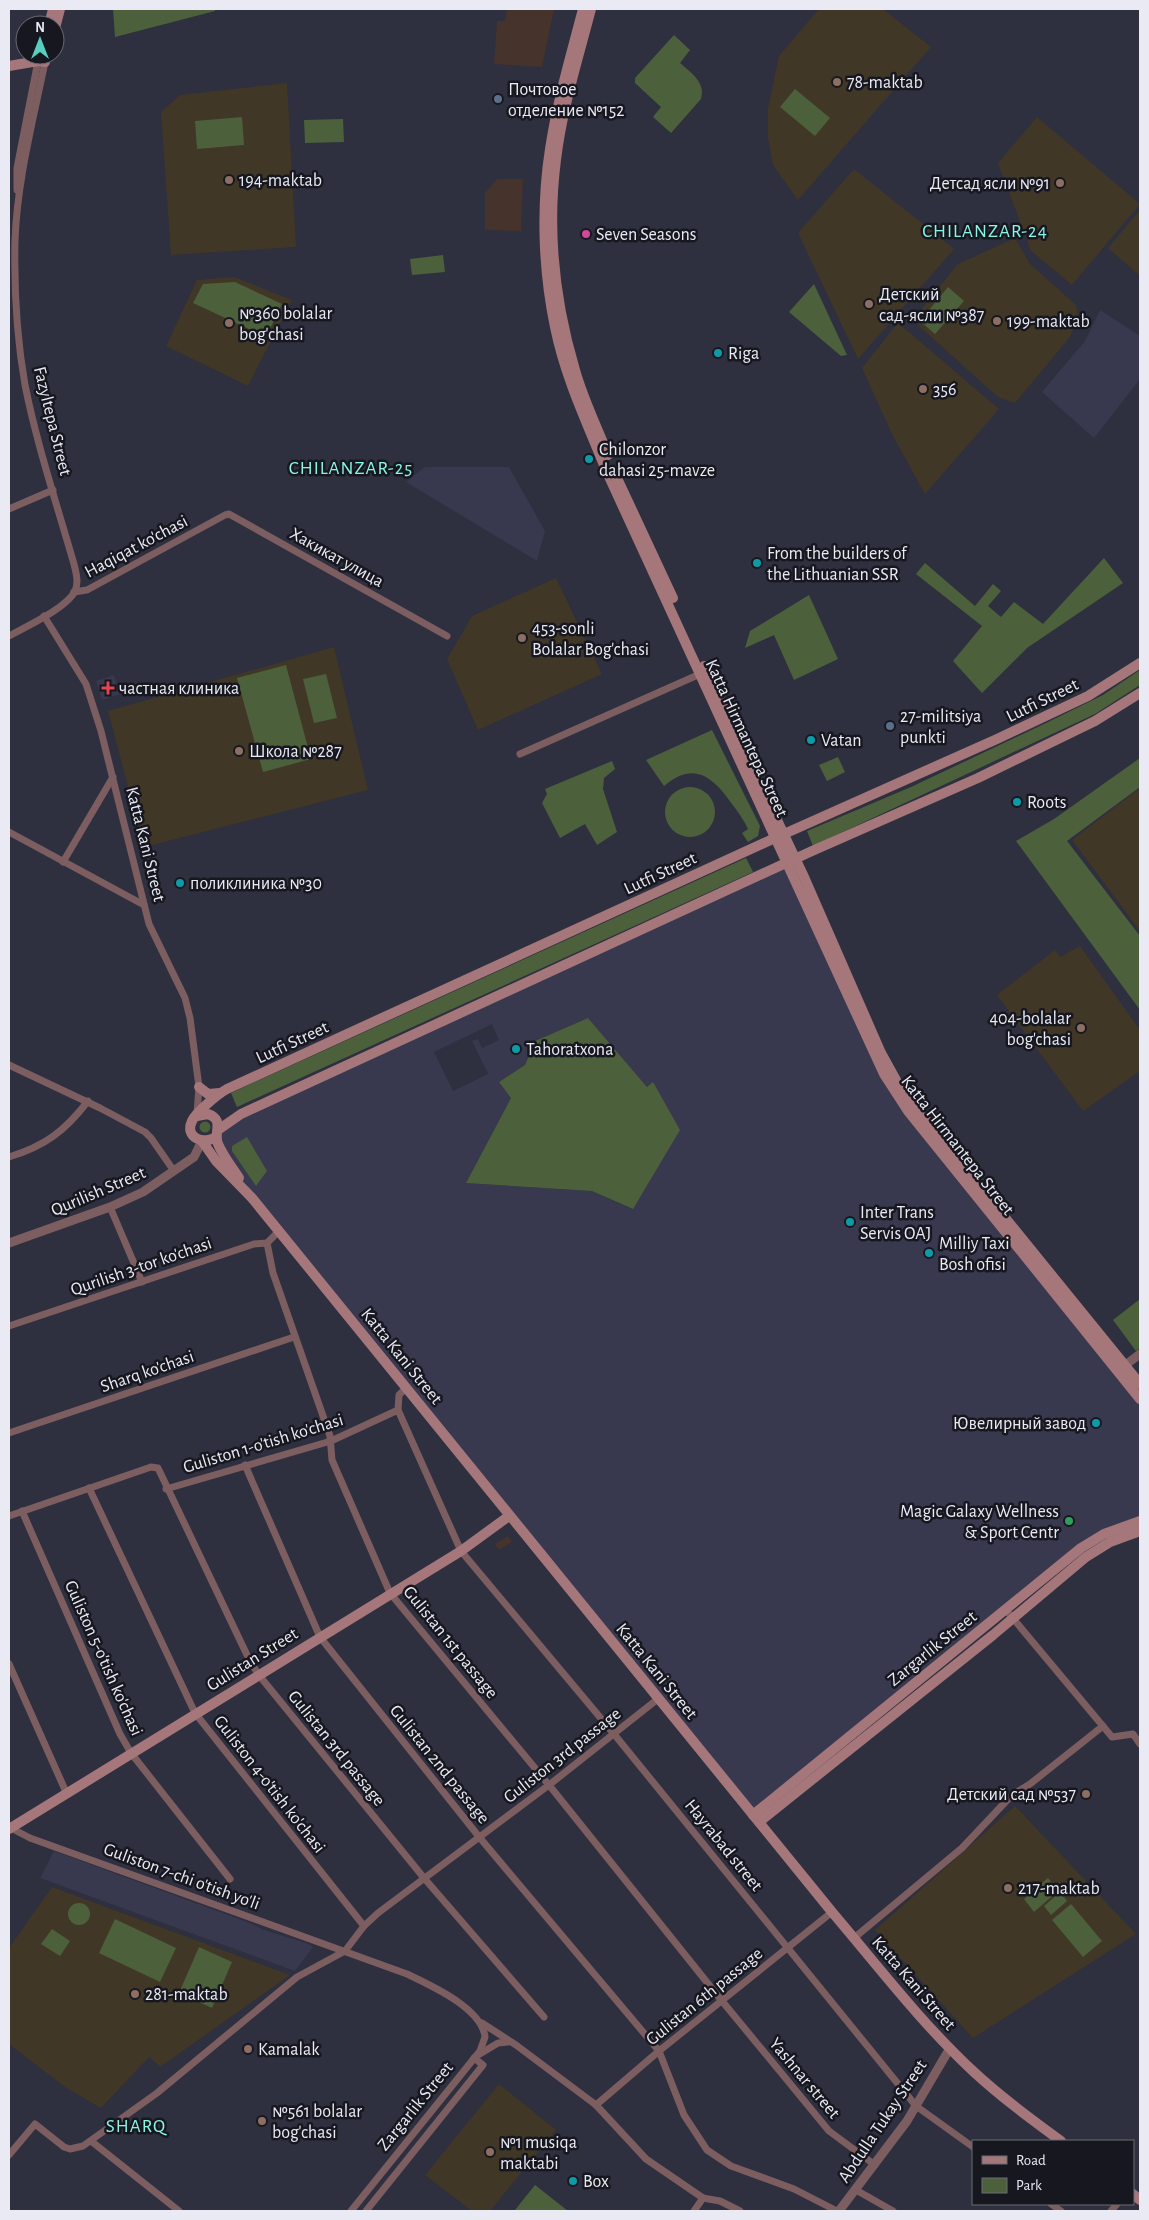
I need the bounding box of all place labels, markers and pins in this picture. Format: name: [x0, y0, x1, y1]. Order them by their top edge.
place label: 78-maktab: [847, 74, 923, 92]
marker: 78-maktab: [831, 76, 843, 88]
place label: Почтовое отделение №152: [508, 81, 624, 120]
marker: Почтовое отделение №152: [492, 93, 504, 105]
place label: 194-maktab: [239, 172, 322, 190]
marker: 194-maktab: [223, 174, 235, 186]
place label: Детсад ясли №91: [930, 175, 1050, 193]
marker: Детсад ясли №91: [1054, 177, 1066, 189]
place label: Seven Seasons: [596, 226, 696, 244]
marker: Seven Seasons: [580, 228, 592, 240]
place label: Детский сад-ясли №387: [879, 286, 984, 325]
marker: Детский сад-ясли №387: [863, 298, 875, 310]
place label: №360 bolalar bog'chasi: [239, 305, 333, 344]
place label: 199-maktab: [1007, 313, 1090, 331]
marker: 199-maktab: [991, 315, 1003, 327]
marker: №360 bolalar bog'chasi: [223, 317, 235, 329]
place label: Riga: [728, 345, 759, 363]
marker: Riga: [712, 347, 724, 359]
place label: 356: [933, 381, 956, 399]
marker: 356: [917, 383, 929, 395]
place label: Chilonzor dahasi 25-mavze: [599, 441, 715, 480]
marker: Chilonzor dahasi 25-mavze: [583, 453, 595, 465]
place label: From the builders of the Lithuanian SSR: [767, 545, 908, 584]
marker: From the builders of the Lithuanian SSR: [751, 557, 763, 569]
place label: 453-sonli Bolalar Bog'chasi: [532, 620, 649, 659]
marker: 453-sonli Bolalar Bog'chasi: [516, 632, 528, 644]
place label: частная клиника: [119, 680, 239, 698]
marker: частная клиника: [101, 681, 115, 695]
place label: 27-militsiya punkti: [900, 708, 981, 747]
marker: 27-militsiya punkti: [884, 720, 896, 732]
place label: Vatan: [821, 732, 862, 750]
marker: Vatan: [805, 734, 817, 746]
place label: Школа №287: [249, 743, 342, 761]
marker: Школа №287: [233, 745, 245, 757]
place label: Roots: [1027, 794, 1066, 812]
marker: Roots: [1011, 796, 1023, 808]
place label: поликлиника №30: [190, 875, 322, 893]
marker: поликлиника №30: [174, 877, 186, 889]
place label: 404-bolalar bog'chasi: [989, 1010, 1071, 1049]
marker: 404-bolalar bog'chasi: [1075, 1022, 1087, 1034]
place label: Tahoratxona: [526, 1041, 613, 1059]
marker: Tahoratxona: [510, 1043, 522, 1055]
place label: Inter Trans Servis OAJ: [860, 1204, 934, 1243]
marker: Inter Trans Servis OAJ: [844, 1216, 856, 1228]
place label: Milliy Taxi Bosh ofisi: [939, 1235, 1010, 1274]
marker: Milliy Taxi Bosh ofisi: [923, 1247, 935, 1259]
place label: Ювелирный завод: [953, 1415, 1086, 1433]
marker: Ювелирный завод: [1090, 1417, 1102, 1429]
place label: Magic Galaxy Wellness & Sport Centr: [900, 1503, 1059, 1542]
marker: Magic Galaxy Wellness & Sport Centr: [1063, 1515, 1075, 1527]
place label: Детский сад №537: [947, 1786, 1076, 1804]
marker: Детский сад №537: [1080, 1788, 1092, 1800]
place label: 217-maktab: [1018, 1880, 1100, 1898]
marker: 217-maktab: [1002, 1882, 1014, 1894]
place label: 281-maktab: [145, 1986, 228, 2004]
marker: 281-maktab: [129, 1988, 141, 2000]
place label: Kamalak: [258, 2041, 320, 2059]
marker: Kamalak: [242, 2043, 254, 2055]
place label: №561 bolalar bog'chasi: [272, 2103, 362, 2142]
marker: №561 bolalar bog'chasi: [256, 2115, 268, 2127]
place label: №1 musiqa maktabi: [500, 2134, 577, 2173]
marker: №1 musiqa maktabi: [484, 2146, 496, 2158]
place label: Box: [583, 2173, 609, 2191]
marker: Box: [567, 2175, 579, 2187]

